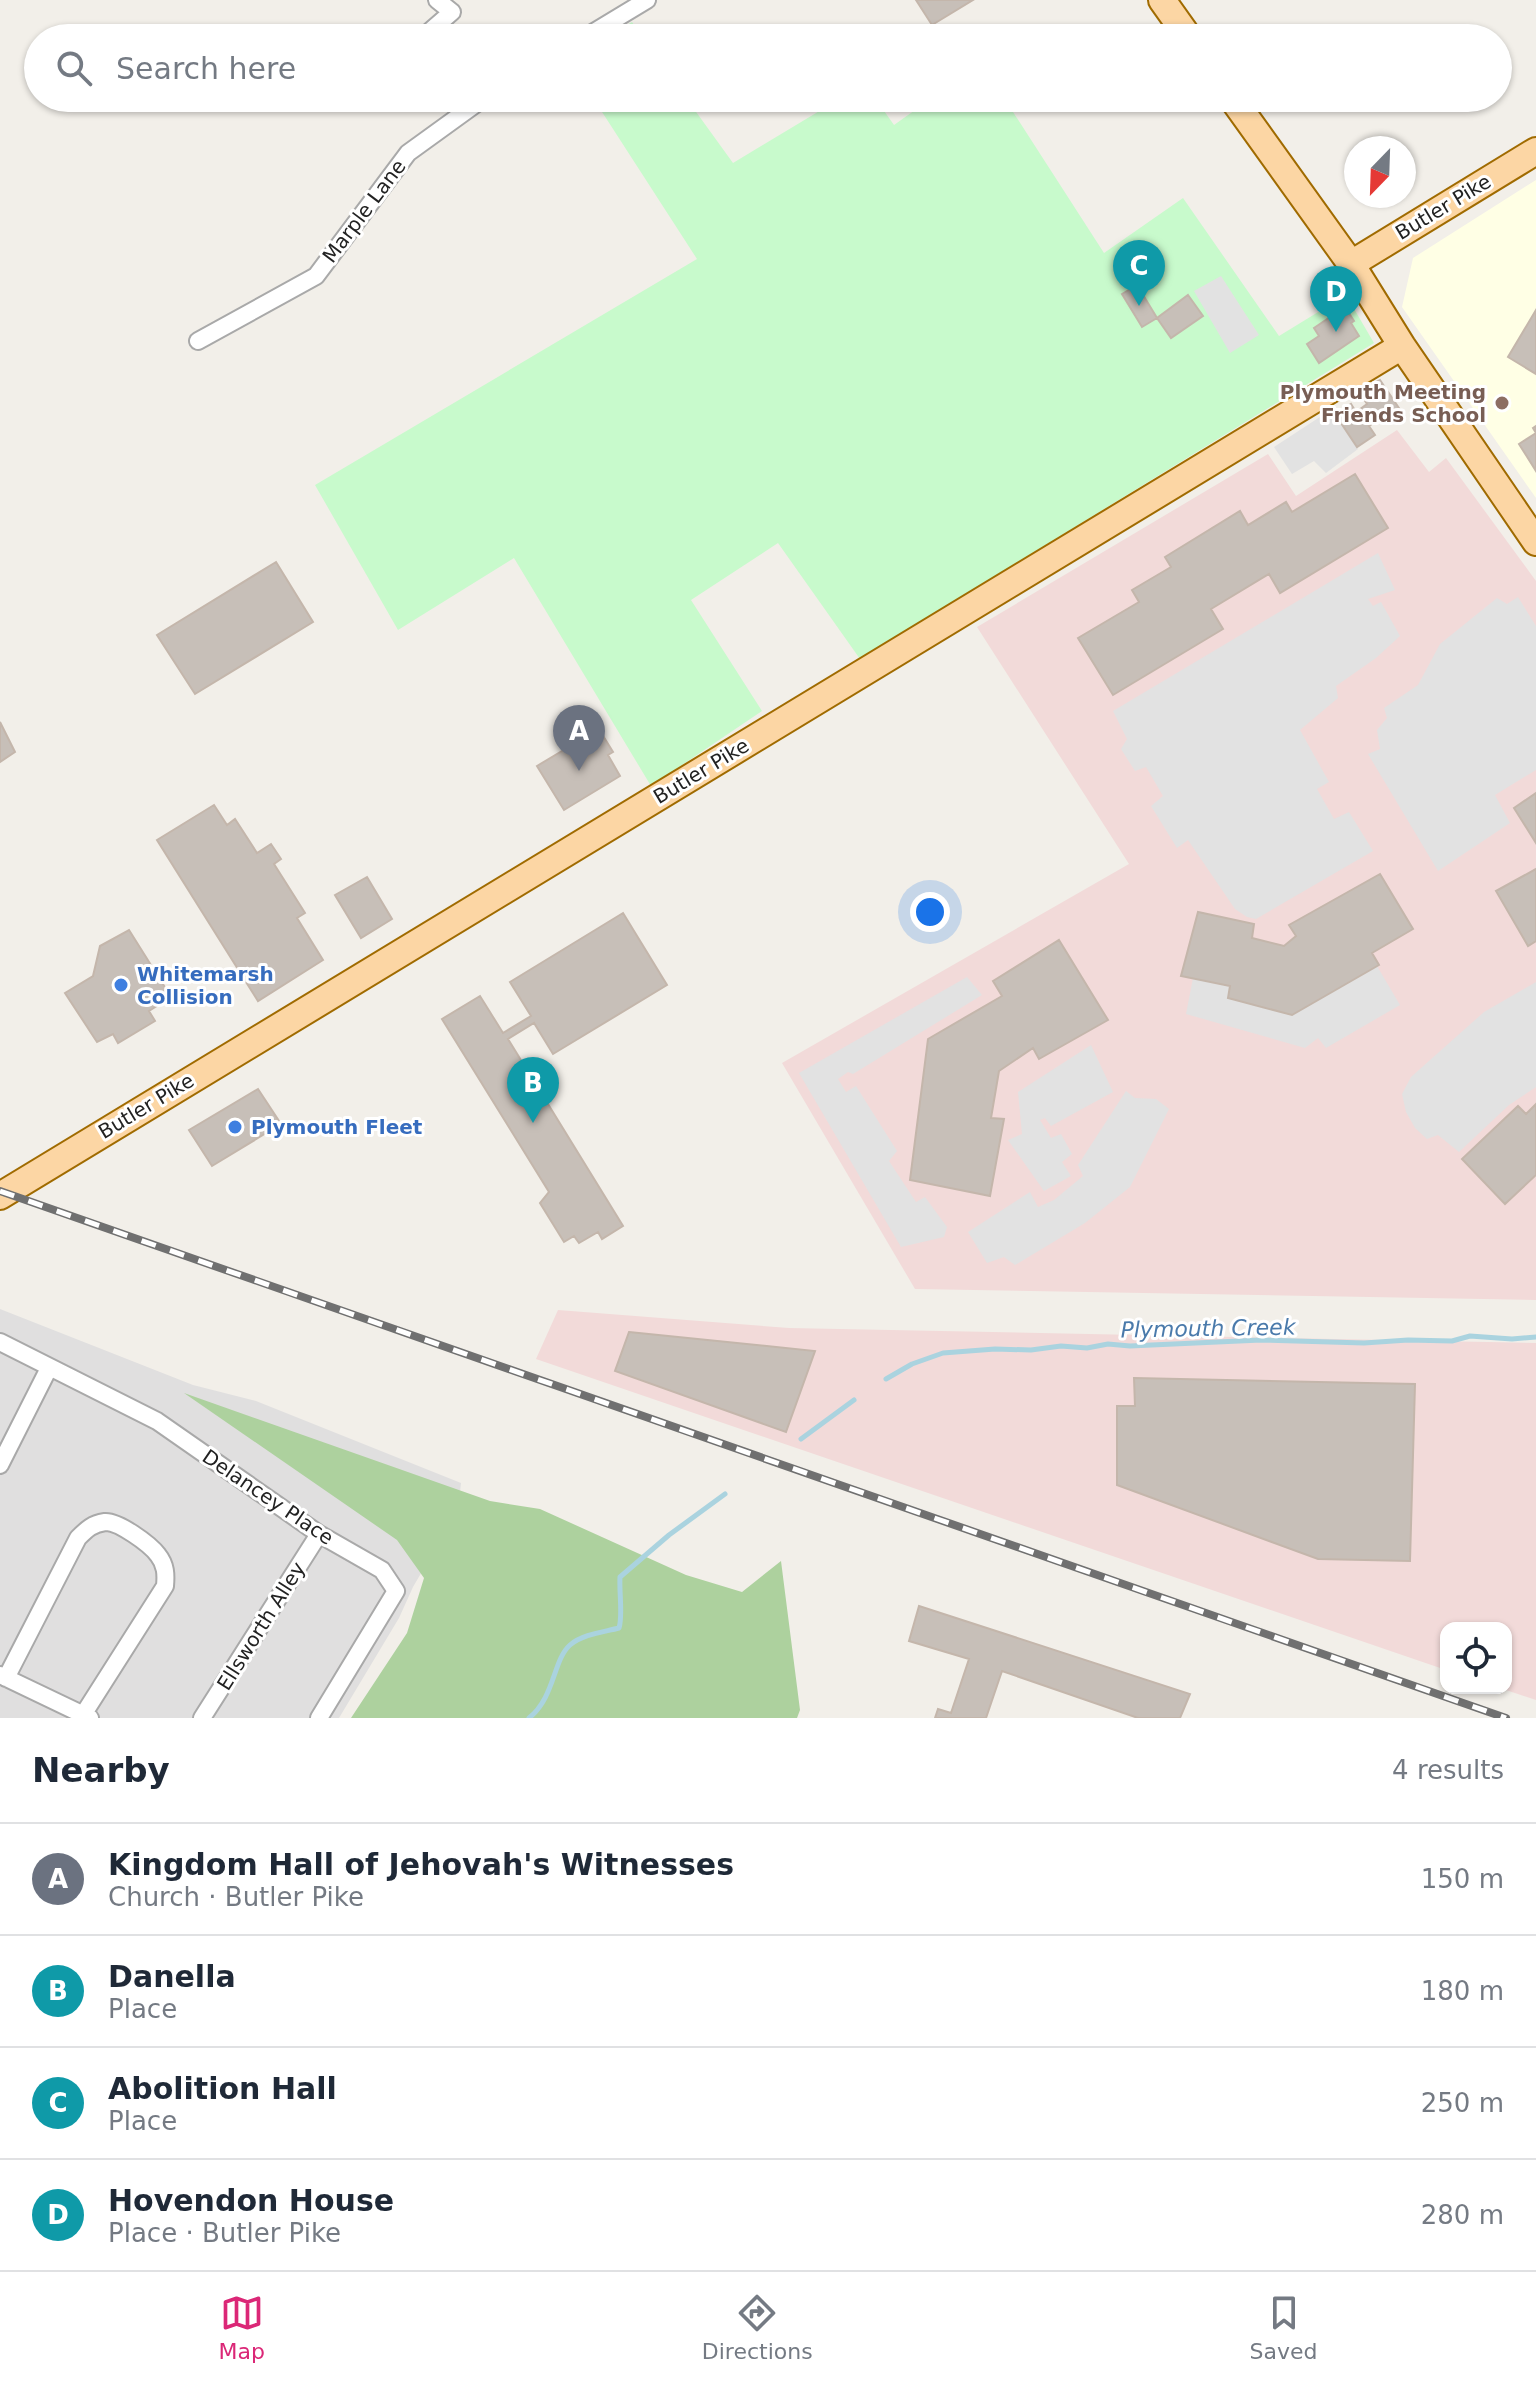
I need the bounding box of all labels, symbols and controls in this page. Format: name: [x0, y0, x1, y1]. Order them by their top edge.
search box: [24, 24, 1512, 112]
icon: search: [52, 46, 96, 90]
text: Search here: [116, 51, 296, 86]
north arrow: [1344, 136, 1416, 208]
street label: Marple Lane: [317, 155, 411, 267]
street label: Butler Pike: [1391, 169, 1495, 245]
pin: C: [1113, 240, 1165, 306]
pin: D: [1310, 266, 1362, 332]
place label: Plymouth Meeting Friends School: [1280, 380, 1486, 427]
marker: Plymouth Meeting Friends School: [1493, 394, 1511, 412]
pin: A: [553, 705, 605, 771]
street label: Butler Pike: [649, 733, 753, 809]
your location: [910, 892, 950, 932]
place label: Whitemarsh Collision: [137, 962, 274, 1009]
marker: Whitemarsh Collision: [112, 976, 130, 994]
pin: B: [507, 1057, 559, 1123]
street label: Butler Pike: [94, 1068, 198, 1144]
place label: Plymouth Fleet: [251, 1115, 423, 1139]
marker: Plymouth Fleet: [226, 1118, 244, 1136]
water label: Plymouth Creek: [1120, 1314, 1297, 1343]
street label: Delancey Place: [198, 1444, 338, 1550]
street label: Ellsworth Alley: [212, 1557, 310, 1695]
map controls: [1440, 1622, 1512, 1694]
button: locate: [1440, 1622, 1512, 1694]
text: Nearby: [32, 1750, 170, 1790]
text: 4 results: [1392, 1755, 1504, 1785]
text: Kingdom Hall of Jehovah's Witnesses: [108, 1847, 734, 1882]
text: A: [48, 1864, 68, 1894]
text: 150 m: [1421, 1864, 1504, 1894]
text: Church · Butler Pike: [108, 1882, 364, 1912]
text: Danella: [108, 1959, 236, 1994]
text: B: [48, 1976, 68, 2006]
text: 180 m: [1421, 1976, 1504, 2006]
text: Place: [108, 1994, 177, 2024]
text: Abolition Hall: [108, 2071, 337, 2106]
text: C: [48, 2088, 68, 2118]
text: 250 m: [1421, 2088, 1504, 2118]
text: Place: [108, 2106, 177, 2136]
text: Hovendon House: [108, 2183, 394, 2218]
text: D: [47, 2200, 69, 2230]
text: 280 m: [1421, 2200, 1504, 2230]
text: Place · Butler Pike: [108, 2218, 341, 2248]
tab: Map: [218, 2291, 265, 2364]
tab: Directions: [702, 2291, 813, 2364]
tab: Saved: [1250, 2291, 1318, 2364]

